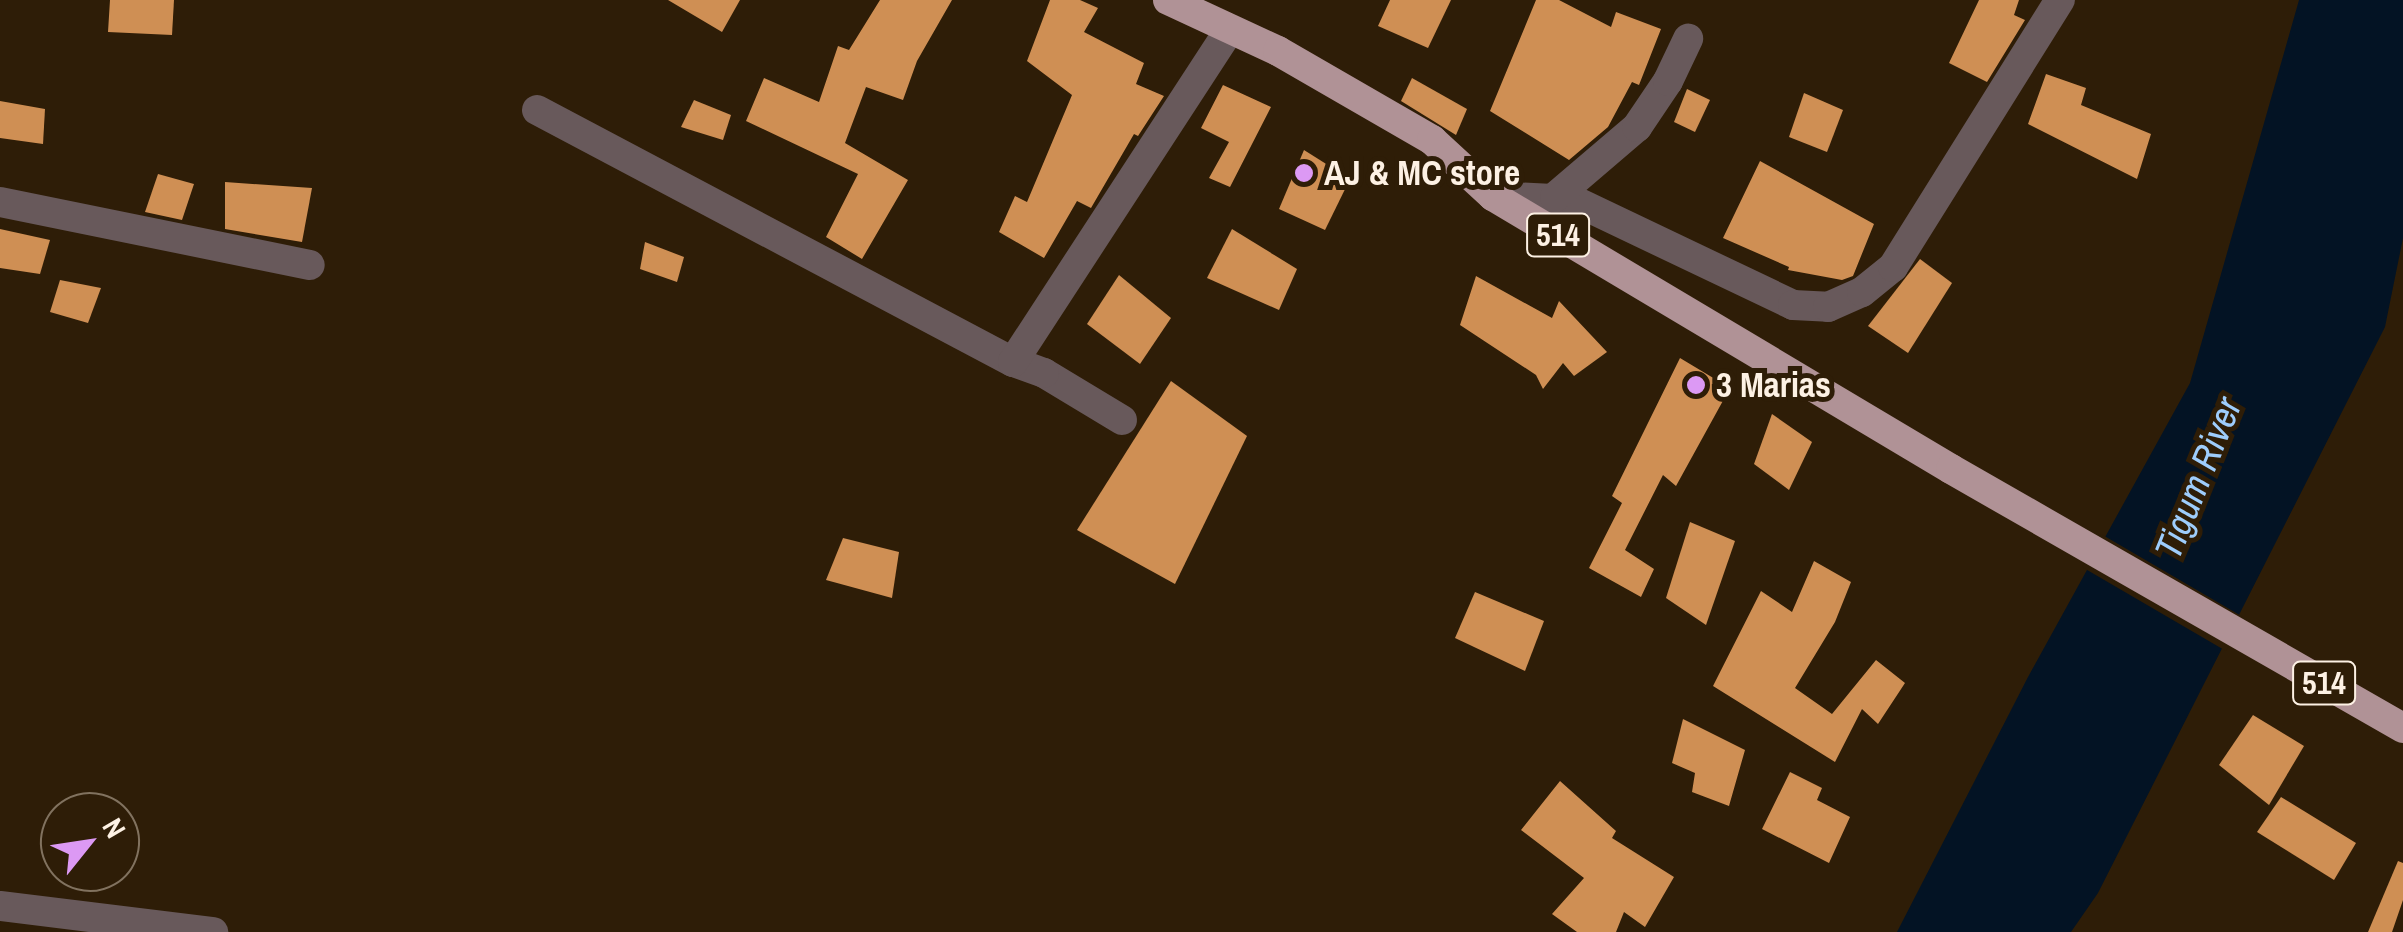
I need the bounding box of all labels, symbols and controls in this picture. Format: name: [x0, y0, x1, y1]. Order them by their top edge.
place label: AJ & MC store: [1324, 152, 1520, 194]
marker: AJ & MC store: [1293, 162, 1315, 184]
road number: 514: [1526, 208, 1590, 262]
place label: 3 Marias: [1716, 364, 1831, 406]
marker: 3 Marias: [1685, 374, 1707, 396]
water label: Tigum River: [2145, 391, 2251, 565]
road number: 514: [2292, 656, 2356, 710]
north arrow: [40, 792, 140, 892]
text: N: [94, 811, 135, 845]

